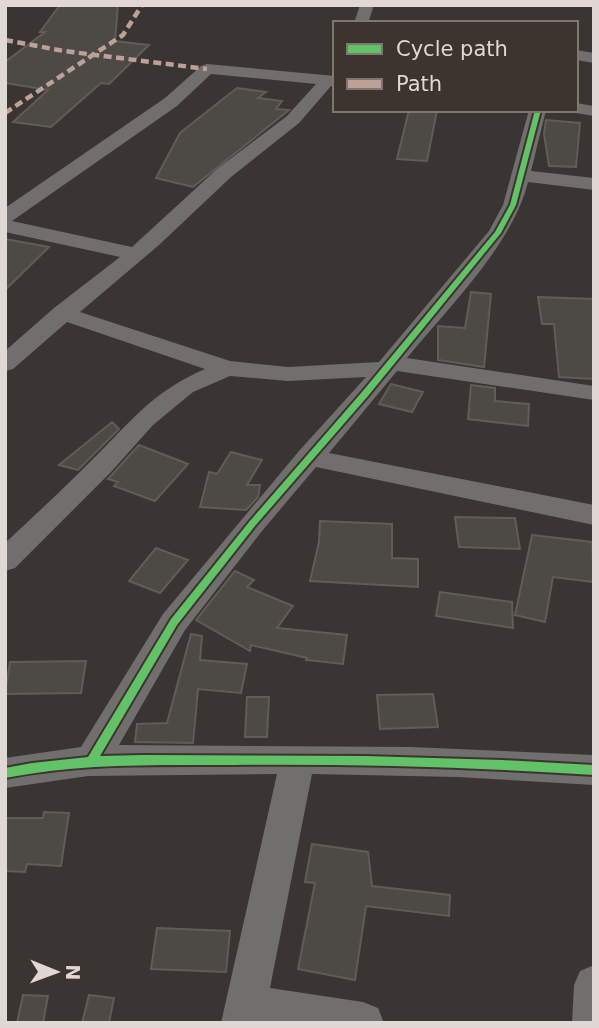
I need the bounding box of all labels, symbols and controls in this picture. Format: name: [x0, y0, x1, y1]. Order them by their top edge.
legend: [333, 21, 578, 112]
text: Cycle path: [396, 37, 508, 61]
text: Path: [396, 72, 442, 96]
north arrow: [21, 937, 91, 1007]
text: N: [62, 964, 84, 980]

